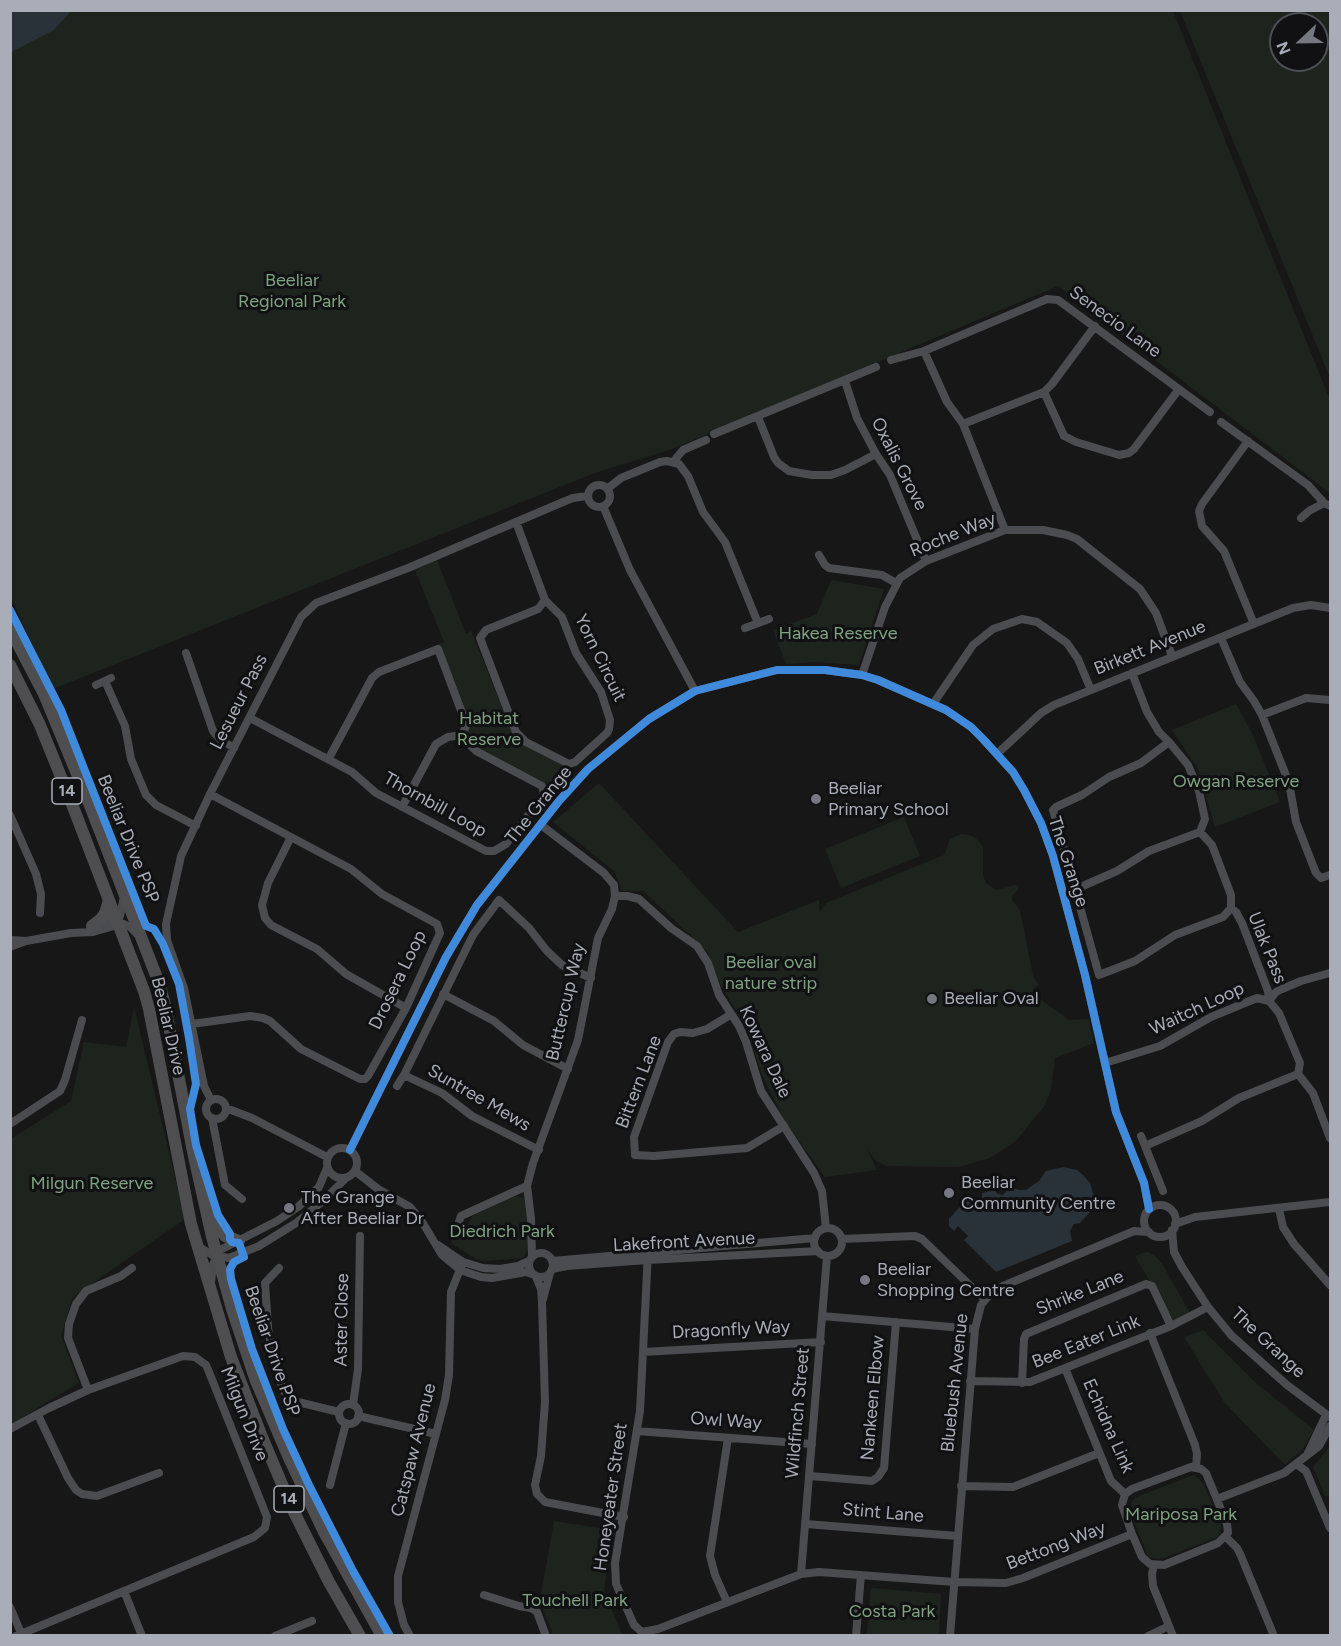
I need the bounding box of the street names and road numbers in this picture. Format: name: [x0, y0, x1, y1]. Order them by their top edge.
street label: Senecio Lane: [1065, 282, 1165, 362]
street label: Oxalis Grove: [866, 414, 932, 514]
street label: Roche Way: [907, 508, 999, 562]
street label: Yorn Circuit: [570, 611, 630, 705]
street label: Birkett Avenue: [1091, 616, 1209, 680]
street label: Lesueur Pass: [206, 651, 272, 753]
street label: The Grange: [501, 762, 577, 848]
street label: Thornbill Loop: [380, 768, 490, 842]
street label: Beeliar Drive PSP: [92, 772, 164, 906]
road number: 14: [52, 778, 82, 804]
street label: The Grange: [1043, 814, 1093, 910]
street label: Ulak Pass: [1243, 909, 1291, 987]
street label: Drosera Loop: [365, 927, 431, 1033]
street label: Buttercup Way: [542, 941, 590, 1063]
street label: Beeliar Drive: [146, 975, 190, 1077]
street label: Waitch Loop: [1146, 978, 1248, 1040]
street label: Kowara Dale: [734, 1002, 796, 1102]
street label: Bittern Lane: [611, 1033, 667, 1131]
street label: Suntree Mews: [424, 1060, 534, 1136]
street label: Lakefront Avenue: [612, 1227, 756, 1257]
street label: Shrike Lane: [1033, 1266, 1127, 1320]
street label: Aster Close: [330, 1273, 354, 1367]
street label: Beeliar Drive PSP: [240, 1283, 304, 1419]
street label: The Grange: [1226, 1303, 1310, 1383]
street label: Bee Eater Link: [1029, 1311, 1143, 1373]
street label: Bluebush Avenue: [937, 1313, 973, 1453]
street label: Dragonfly Way: [671, 1316, 791, 1344]
street label: Nankeen Elbow: [857, 1335, 889, 1461]
street label: Wildfinch Street: [782, 1347, 814, 1479]
street label: Milgun Drive: [215, 1364, 273, 1464]
street label: Echidna Link: [1078, 1375, 1138, 1477]
street label: Catspaw Avenue: [387, 1381, 441, 1519]
street label: Owl Way: [690, 1408, 762, 1434]
street label: Honeyeater Street: [590, 1422, 632, 1572]
road number: 14: [274, 1486, 304, 1512]
street label: Stint Lane: [841, 1499, 925, 1527]
street label: Bettong Way: [1003, 1517, 1109, 1575]

